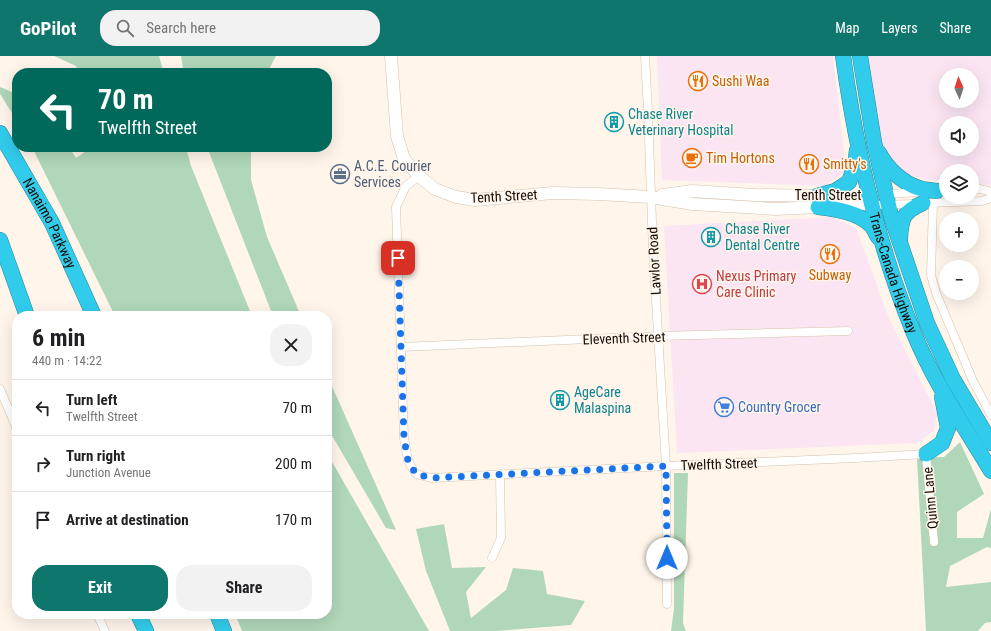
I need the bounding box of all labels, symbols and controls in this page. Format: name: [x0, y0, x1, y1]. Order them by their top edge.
search box: [100, 10, 380, 46]
text: GoPilot: [20, 17, 76, 40]
icon: search: [114, 17, 136, 39]
text: Search here: [146, 19, 216, 37]
text: Map: [835, 20, 859, 36]
text: Layers: [881, 20, 918, 36]
text: Share: [940, 20, 971, 36]
north arrow: [939, 68, 979, 108]
map controls: [939, 68, 979, 300]
restaurant icon: Sushi Waa: [687, 70, 709, 92]
place label: Sushi Waa: [712, 73, 769, 89]
text: 70 m: [98, 83, 154, 116]
icon: left: [32, 84, 84, 136]
place label: Chase River Veterinary Hospital: [628, 106, 734, 138]
building icon: Chase River Veterinary Hospital: [603, 111, 625, 133]
button: sound: [939, 116, 979, 156]
text: Twelfth Street: [98, 117, 197, 138]
cafe icon: Tim Hortons: [681, 147, 703, 169]
place label: Tim Hortons: [706, 150, 775, 166]
restaurant icon: Smitty's: [798, 153, 820, 175]
place label: Smitty's: [823, 156, 867, 172]
place label: A.C.E. Courier Services: [354, 158, 431, 190]
office icon: A.C.E. Courier Services: [329, 163, 351, 185]
button: layers: [939, 164, 979, 204]
street label: Nanaimo Parkway: [20, 175, 79, 271]
street label: Tenth Street: [470, 186, 538, 206]
street label: Tenth Street: [795, 187, 861, 203]
street label: Trans-Canada Highway: [866, 211, 921, 336]
button: +: [939, 212, 979, 252]
place label: Chase River Dental Centre: [725, 221, 800, 253]
street label: Lawlor Road: [644, 226, 664, 296]
building icon: Chase River Dental Centre: [700, 226, 722, 248]
pin: [381, 241, 415, 275]
restaurant icon: Subway: [819, 243, 841, 265]
icon: arrive: [387, 247, 409, 269]
button: −: [939, 260, 979, 300]
place label: Subway: [809, 267, 851, 283]
place label: Nexus Primary Care Clinic: [716, 268, 797, 300]
hospital icon: Nexus Primary Care Clinic: [691, 273, 713, 295]
text: 6 min: [32, 324, 85, 352]
button: close: [270, 324, 312, 366]
street label: Eleventh Street: [582, 329, 666, 347]
text: 440 m · 14:22: [32, 353, 102, 368]
place label: AgeCare Malaspina: [574, 384, 631, 416]
building icon: AgeCare Malaspina: [549, 389, 571, 411]
text: Turn left: [66, 391, 117, 409]
supermarket icon: Country Grocer: [713, 396, 735, 418]
icon: left: [32, 397, 54, 419]
text: 70 m: [282, 399, 312, 417]
place label: Country Grocer: [738, 399, 821, 415]
text: Twelfth Street: [66, 409, 138, 424]
text: Turn right: [66, 447, 125, 465]
icon: right: [32, 453, 54, 475]
text: 200 m: [275, 455, 312, 473]
street label: Twelfth Street: [680, 455, 758, 473]
text: Junction Avenue: [66, 465, 151, 480]
street label: Quinn Lane: [919, 466, 941, 530]
icon: arrive: [32, 509, 54, 531]
text: Arrive at destination: [66, 511, 189, 529]
text: 170 m: [275, 511, 312, 529]
position arrow: [646, 537, 688, 579]
button: Exit: [32, 565, 168, 611]
button: Share: [176, 565, 312, 611]

